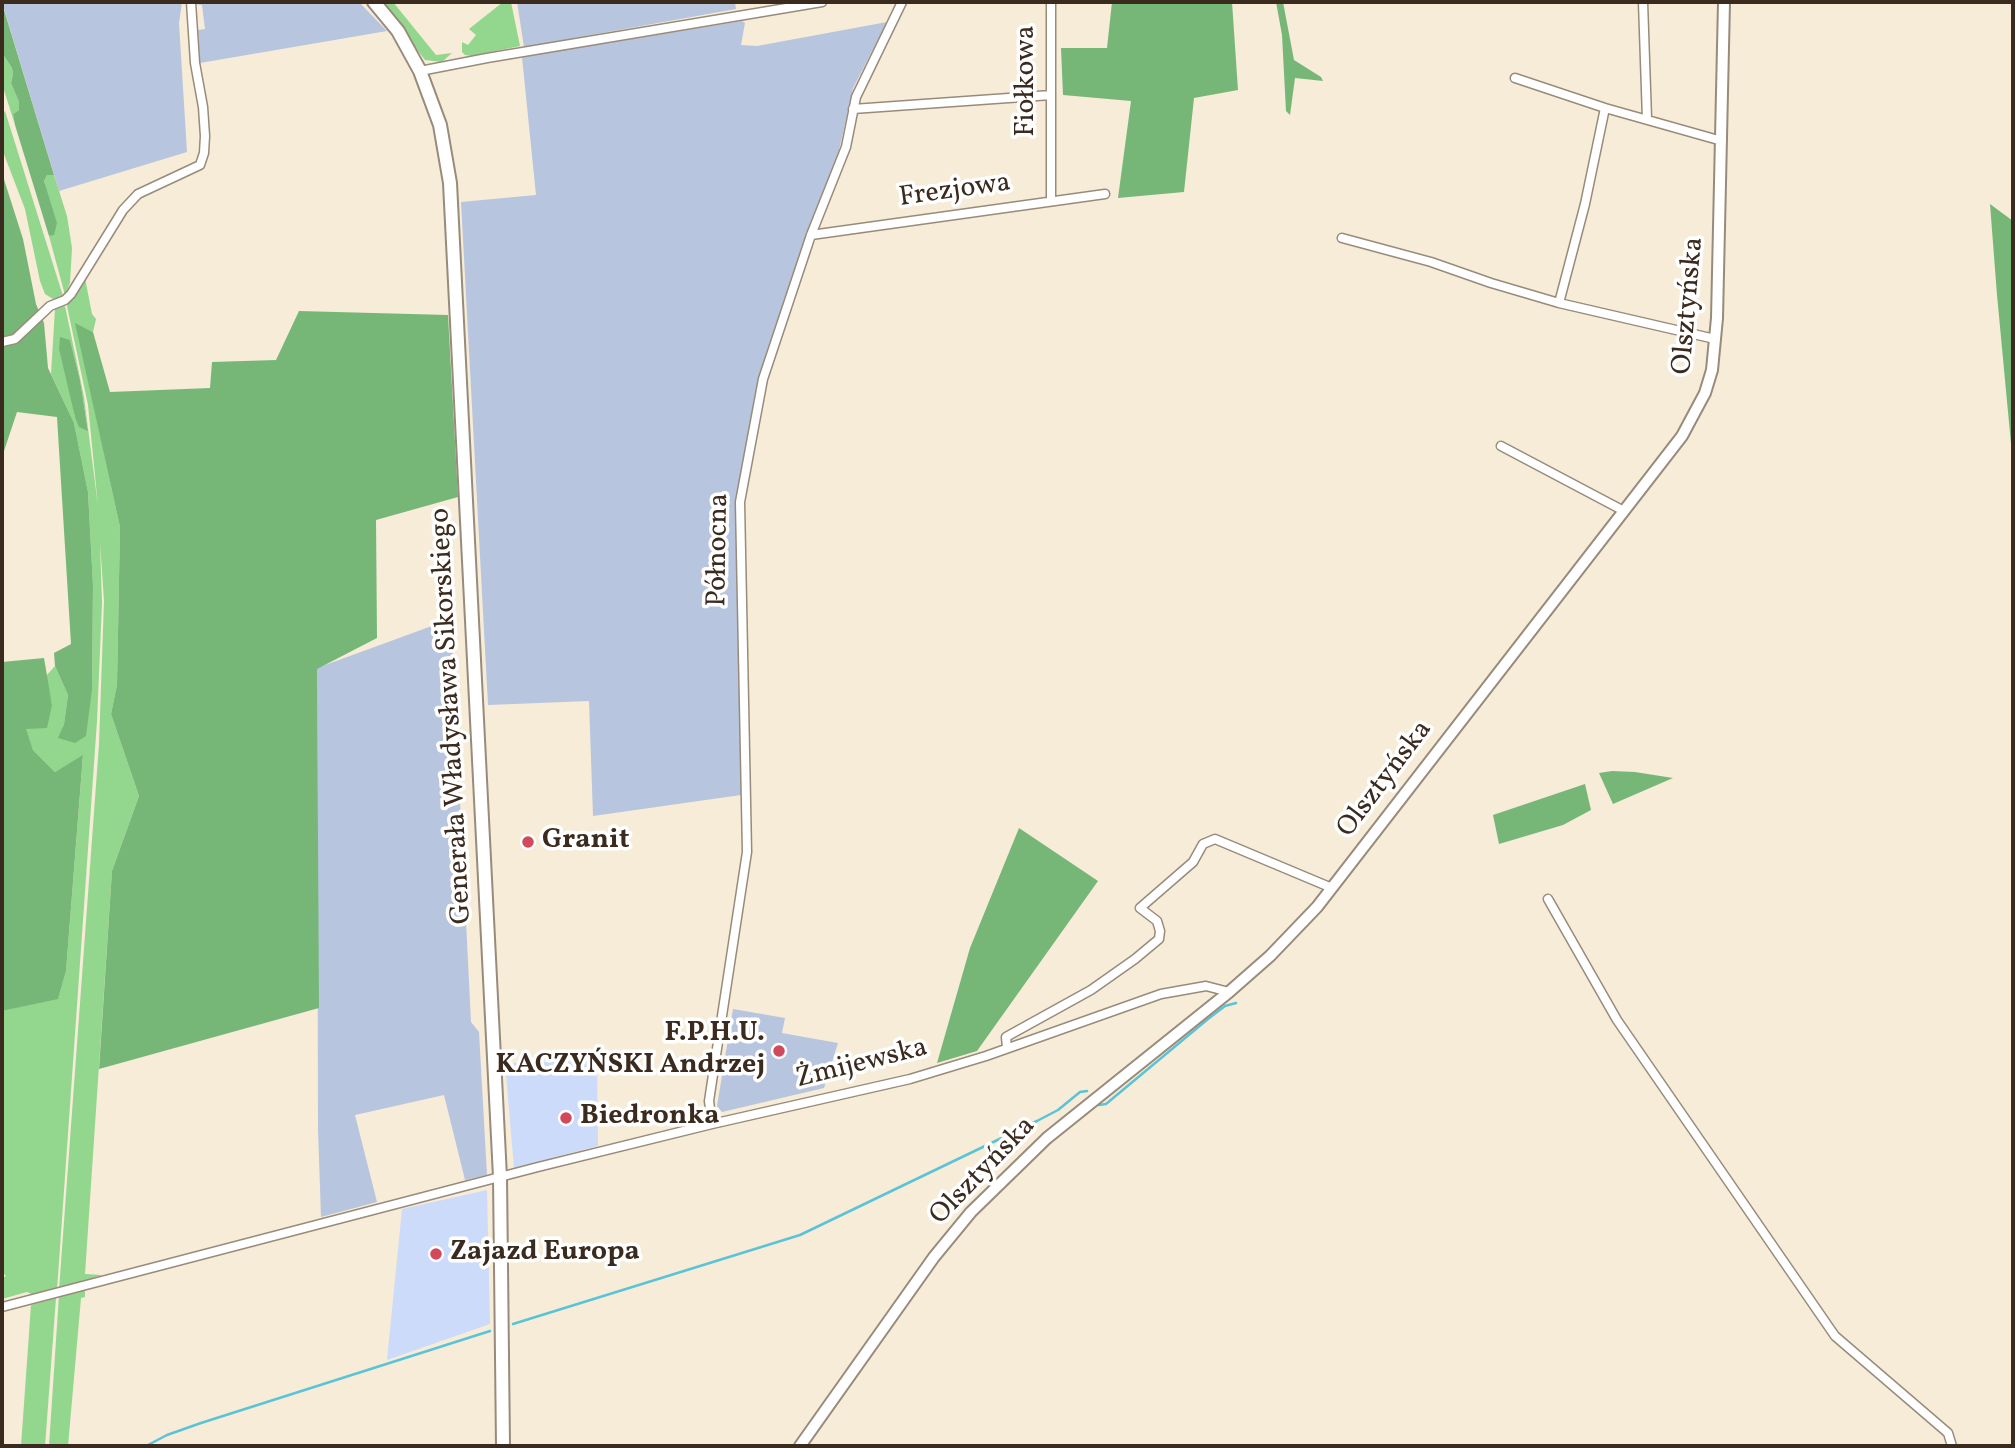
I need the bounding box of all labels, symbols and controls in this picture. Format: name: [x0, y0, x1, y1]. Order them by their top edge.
street label: Fiołkowa: [1011, 25, 1045, 137]
street label: Frezjowa: [897, 168, 1013, 216]
street label: Olsztyńska: [1667, 236, 1713, 376]
street label: Północna: [702, 493, 738, 607]
street label: Generała Władysława Sikorskiego: [425, 507, 481, 925]
street label: Olsztyńska: [1331, 715, 1441, 845]
place label: Granit: [542, 825, 629, 859]
marker: Granit: [520, 834, 536, 850]
place label: F.P.H.U. KACZYŃSKI Andrzej: [495, 1018, 765, 1084]
street label: Żmijewska: [793, 1032, 931, 1098]
marker: F.P.H.U. KACZYŃSKI Andrzej: [771, 1043, 787, 1059]
place label: Biedronka: [580, 1101, 719, 1135]
marker: Biedronka: [558, 1110, 574, 1126]
street label: Olsztyńska: [924, 1111, 1044, 1233]
place label: Zajazd Europa: [450, 1237, 640, 1271]
marker: Zajazd Europa: [428, 1246, 444, 1262]

